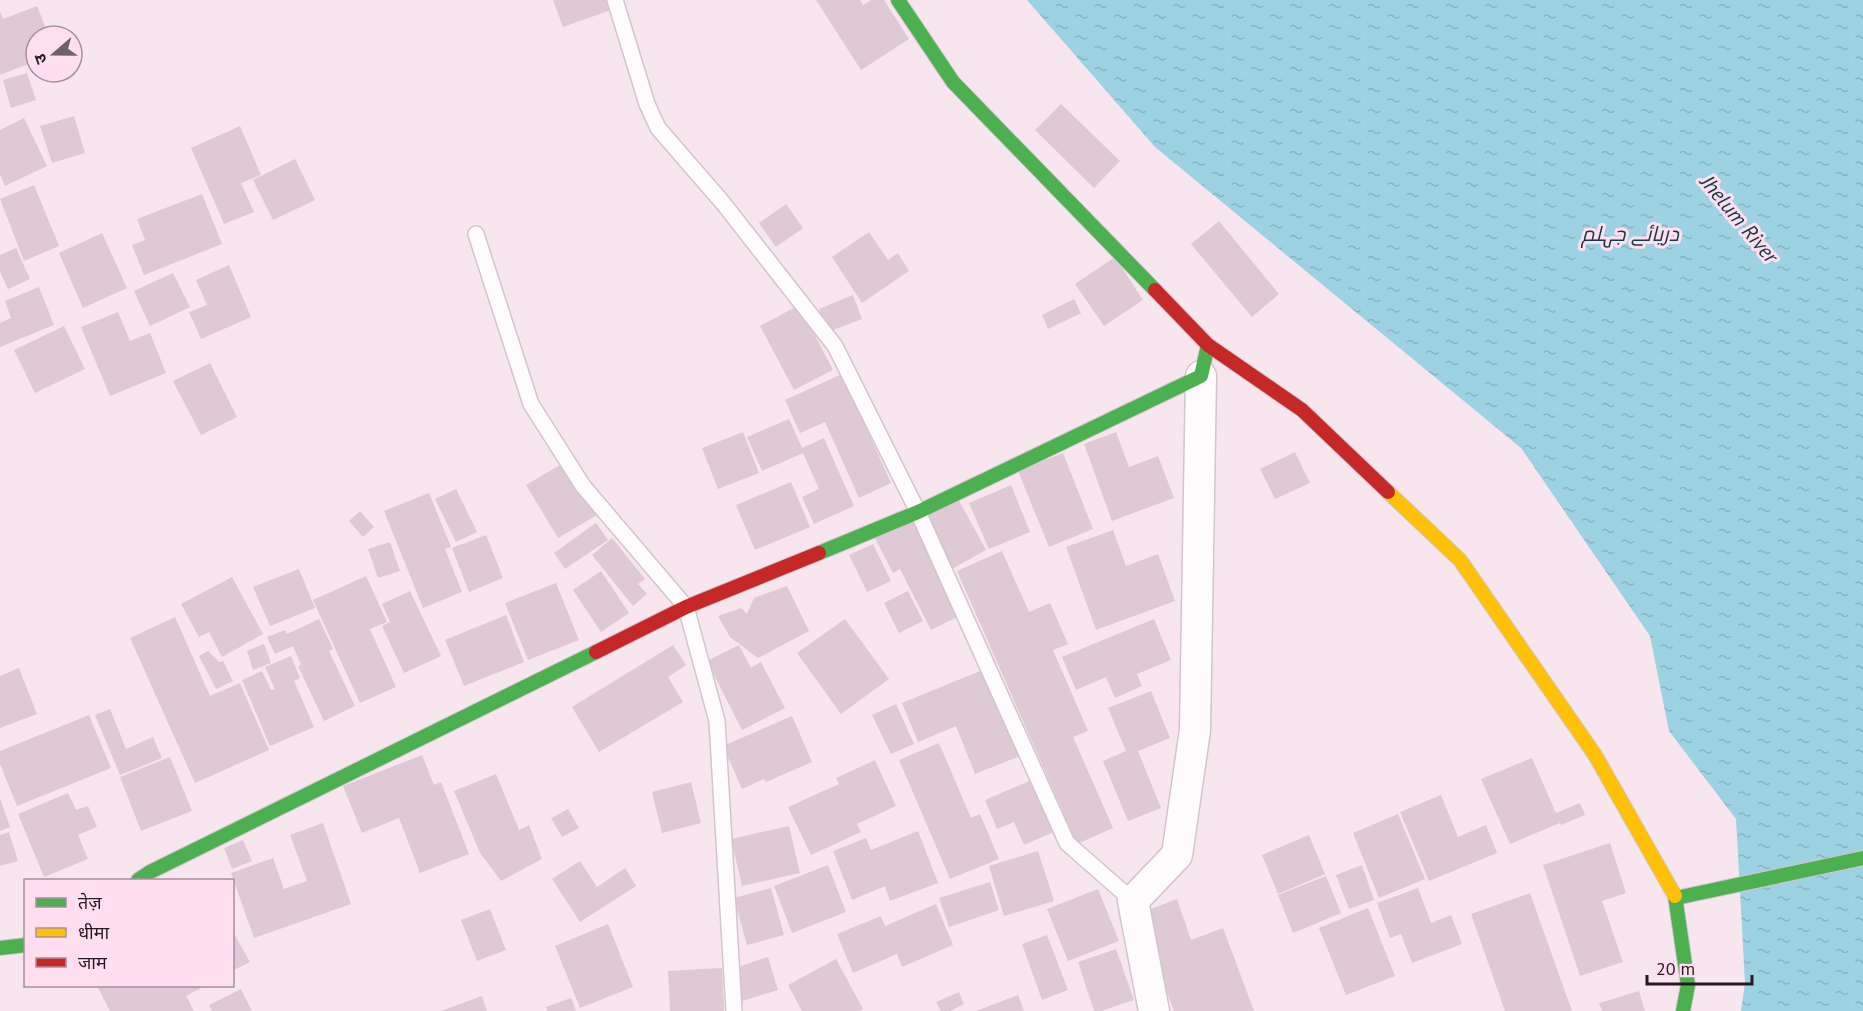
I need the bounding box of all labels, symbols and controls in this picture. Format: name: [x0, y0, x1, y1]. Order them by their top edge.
north arrow: [24, 24, 84, 84]
text: उ: [29, 51, 51, 67]
water label: Jhelum River: [1693, 167, 1786, 270]
water label: دریائے جہلم: [1580, 220, 1680, 248]
legend: [24, 879, 234, 987]
text: तेज़: [78, 891, 102, 914]
text: धीमा: [78, 921, 109, 944]
scale bar: [1647, 948, 1752, 986]
text: जाम: [78, 951, 108, 974]
text: 20 m: [1656, 957, 1695, 980]

